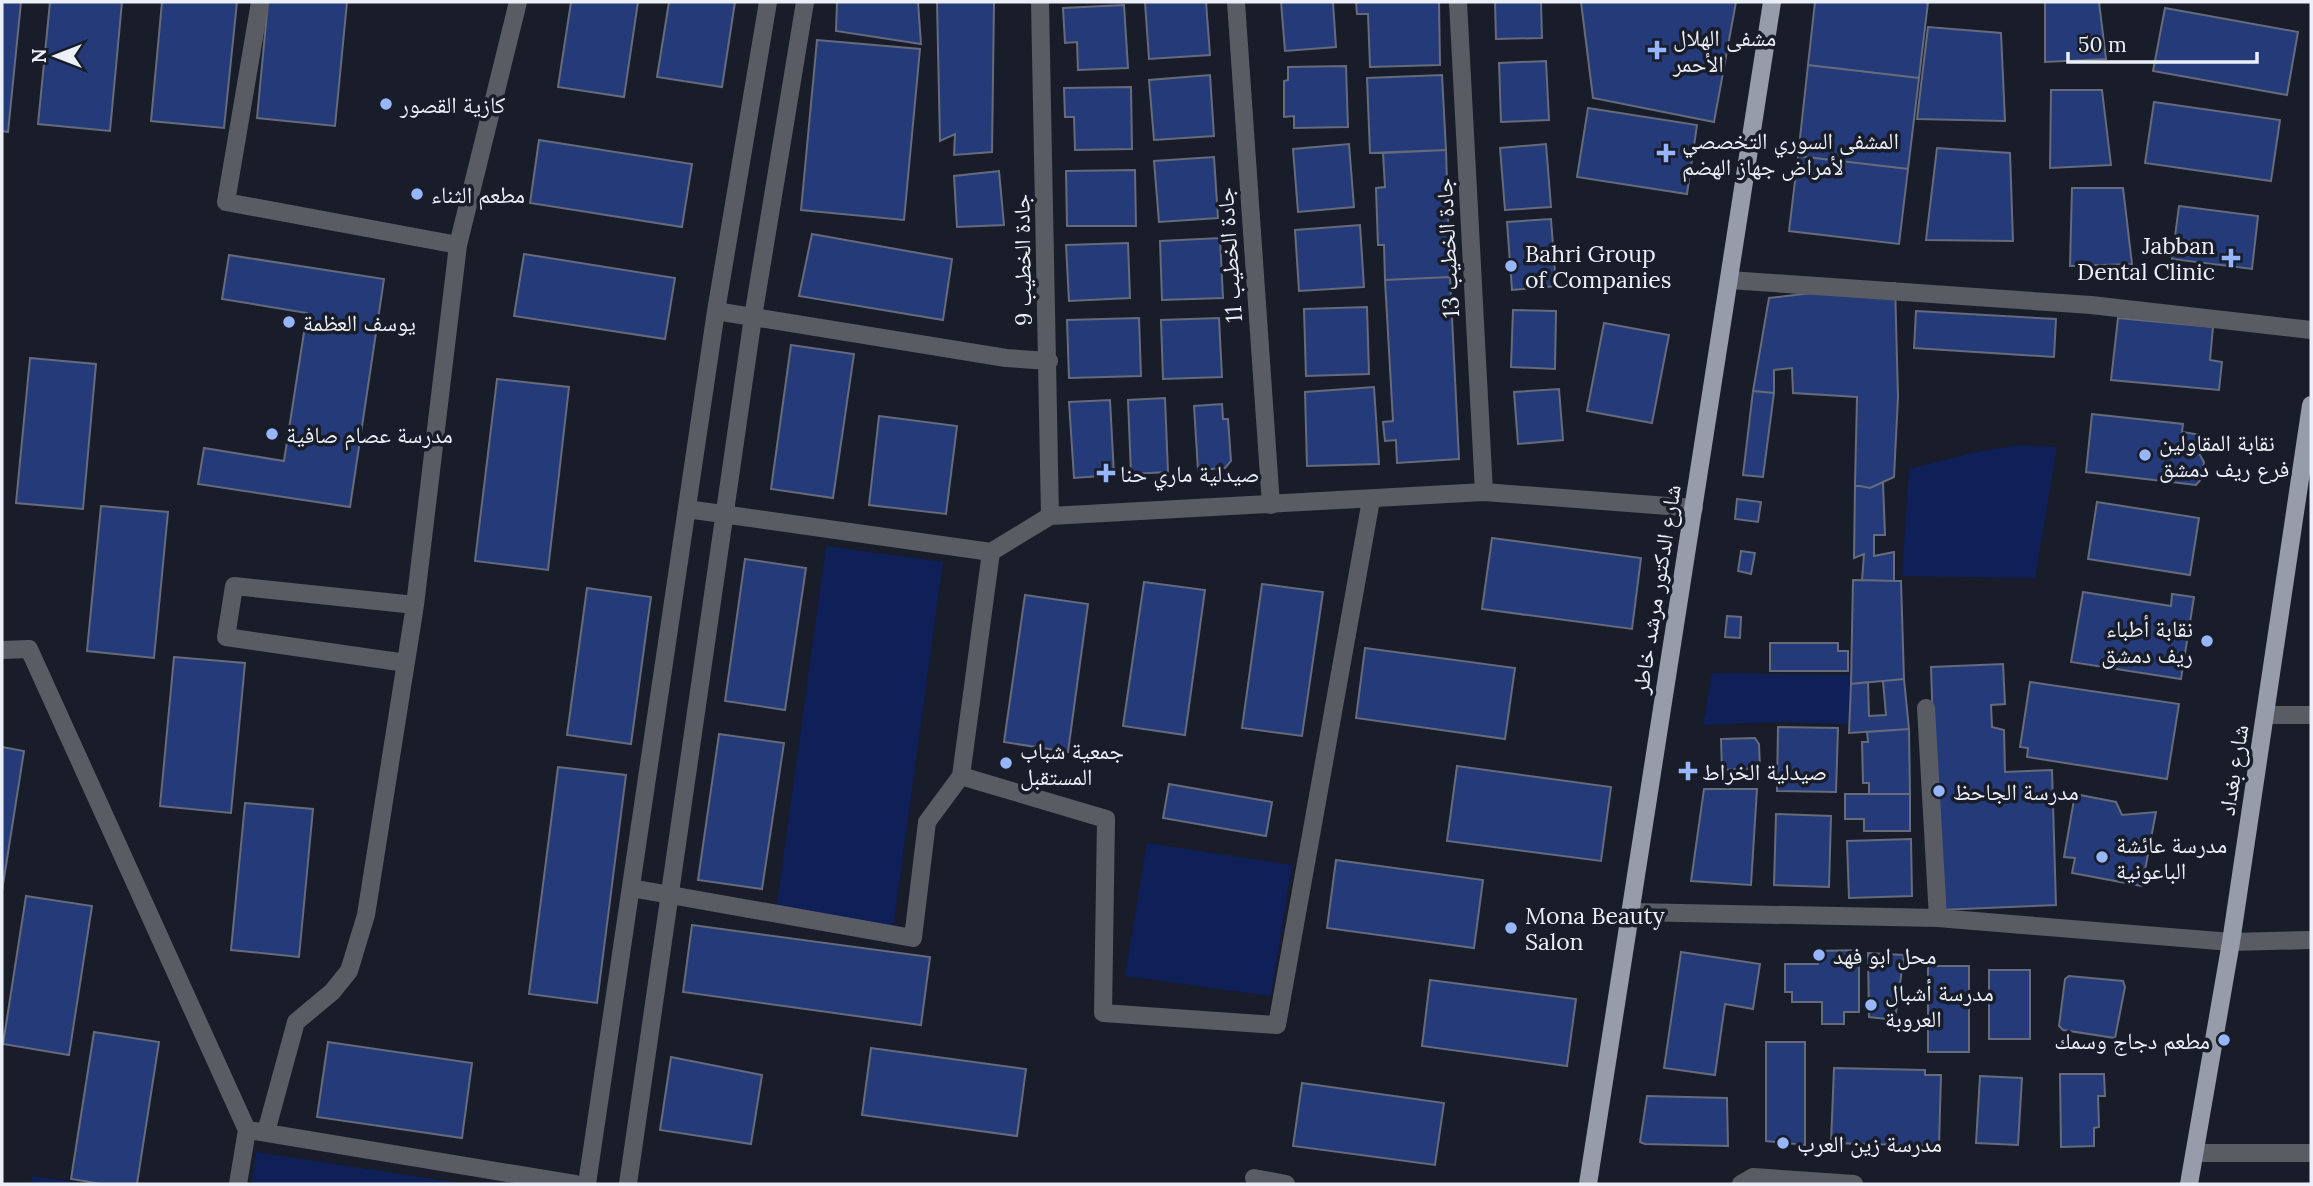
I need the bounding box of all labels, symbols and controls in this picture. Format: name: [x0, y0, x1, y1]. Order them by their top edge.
north arrow: [21, 21, 91, 91]
scale bar: [2068, 21, 2257, 65]
place label: مشفى الهلال الأحمر: [1672, 23, 1776, 78]
text: 50 m: [2078, 31, 2127, 58]
marker: مشفى الهلال الأحمر: [1647, 40, 1667, 60]
text: N: [27, 48, 51, 63]
place label: كازية القصور: [399, 90, 506, 119]
marker: كازية القصور: [378, 96, 394, 112]
place label: المشفى السوري التخصصي لأمراض جهاز الهضم: [1682, 126, 1899, 183]
marker: المشفى السوري التخصصي لأمراض جهاز الهضم: [1656, 143, 1676, 163]
street label: جادة الخطيب 13: [1429, 177, 1465, 319]
place label: مطعم الثناء: [431, 180, 525, 211]
marker: مطعم الثناء: [409, 186, 425, 202]
street label: جادة الخطيب 11: [1210, 186, 1248, 324]
street label: جادة الخطيب 9: [1006, 194, 1038, 326]
place label: Jabban Dental Clinic: [2077, 231, 2215, 286]
place label: Bahri Group of Companies: [1525, 239, 1671, 294]
marker: Jabban Dental Clinic: [2221, 248, 2241, 268]
marker: Bahri Group of Companies: [1503, 258, 1519, 274]
place label: يوسف العظمة: [303, 308, 416, 337]
marker: يوسف العظمة: [281, 314, 297, 330]
place label: مدرسة عصام صافية: [286, 420, 453, 451]
marker: مدرسة عصام صافية: [264, 426, 280, 442]
place label: نقابة المقاولين فرع ريف دمشق: [2159, 428, 2290, 484]
marker: نقابة المقاولين فرع ريف دمشق: [2137, 447, 2153, 463]
place label: صيدلية ماري حنا: [1120, 459, 1259, 492]
marker: صيدلية ماري حنا: [1098, 465, 1114, 481]
street label: شارع الدكتور مرشد خاطر: [1625, 482, 1688, 697]
place label: نقابة أطباء ريف دمشق: [2101, 614, 2193, 669]
marker: نقابة أطباء ريف دمشق: [2199, 633, 2215, 649]
street label: شارع بغداد: [2212, 723, 2255, 818]
place label: جمعية شباب المستقبل: [1020, 736, 1124, 791]
marker: جمعية شباب المستقبل: [998, 755, 1014, 771]
place label: صيدلية الخراط: [1702, 757, 1827, 786]
marker: صيدلية الخراط: [1680, 763, 1696, 779]
place label: مدرسة الجاحظ: [1953, 777, 2079, 806]
marker: مدرسة الجاحظ: [1931, 783, 1947, 799]
place label: مدرسة عائشة الباعونية: [2116, 830, 2227, 885]
marker: مدرسة عائشة الباعونية: [2094, 849, 2110, 865]
place label: Mona Beauty Salon: [1525, 901, 1665, 956]
marker: Mona Beauty Salon: [1503, 920, 1519, 936]
place label: محل ابو فهد: [1833, 941, 1936, 970]
marker: محل ابو فهد: [1811, 947, 1827, 963]
place label: مدرسة أشبال العروبة: [1885, 978, 1994, 1033]
marker: مدرسة أشبال العروبة: [1863, 997, 1879, 1013]
place label: مطعم دجاج وسمك: [2054, 1026, 2210, 1057]
marker: مطعم دجاج وسمك: [2216, 1032, 2232, 1048]
place label: مدرسة زين العرب: [1797, 1129, 1942, 1158]
marker: مدرسة زين العرب: [1775, 1135, 1791, 1151]

